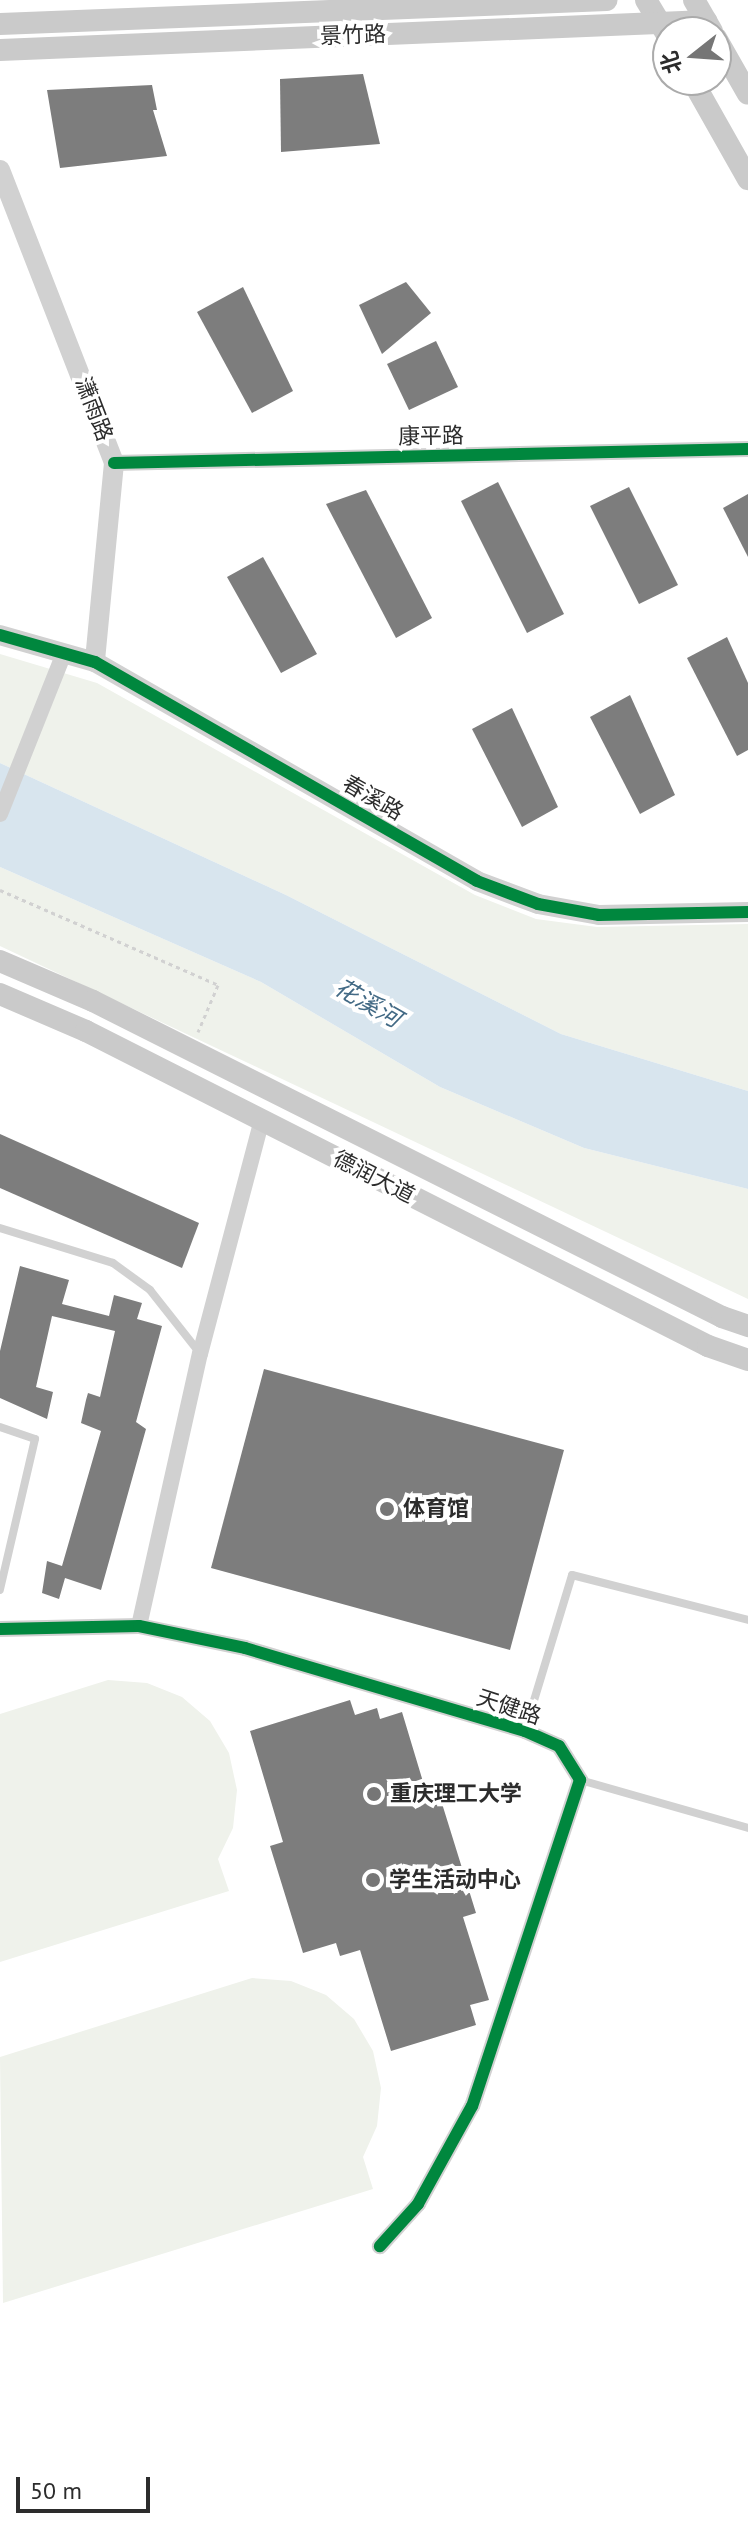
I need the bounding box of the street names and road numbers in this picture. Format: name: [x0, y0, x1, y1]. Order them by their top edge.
street label: 景竹路: [320, 21, 386, 49]
street label: 潇雨路: [70, 373, 118, 445]
street label: 康平路: [398, 422, 464, 450]
street label: 春溪路: [338, 770, 408, 826]
street label: 德润大道: [329, 1145, 419, 1209]
street label: 天健路: [474, 1684, 544, 1730]

